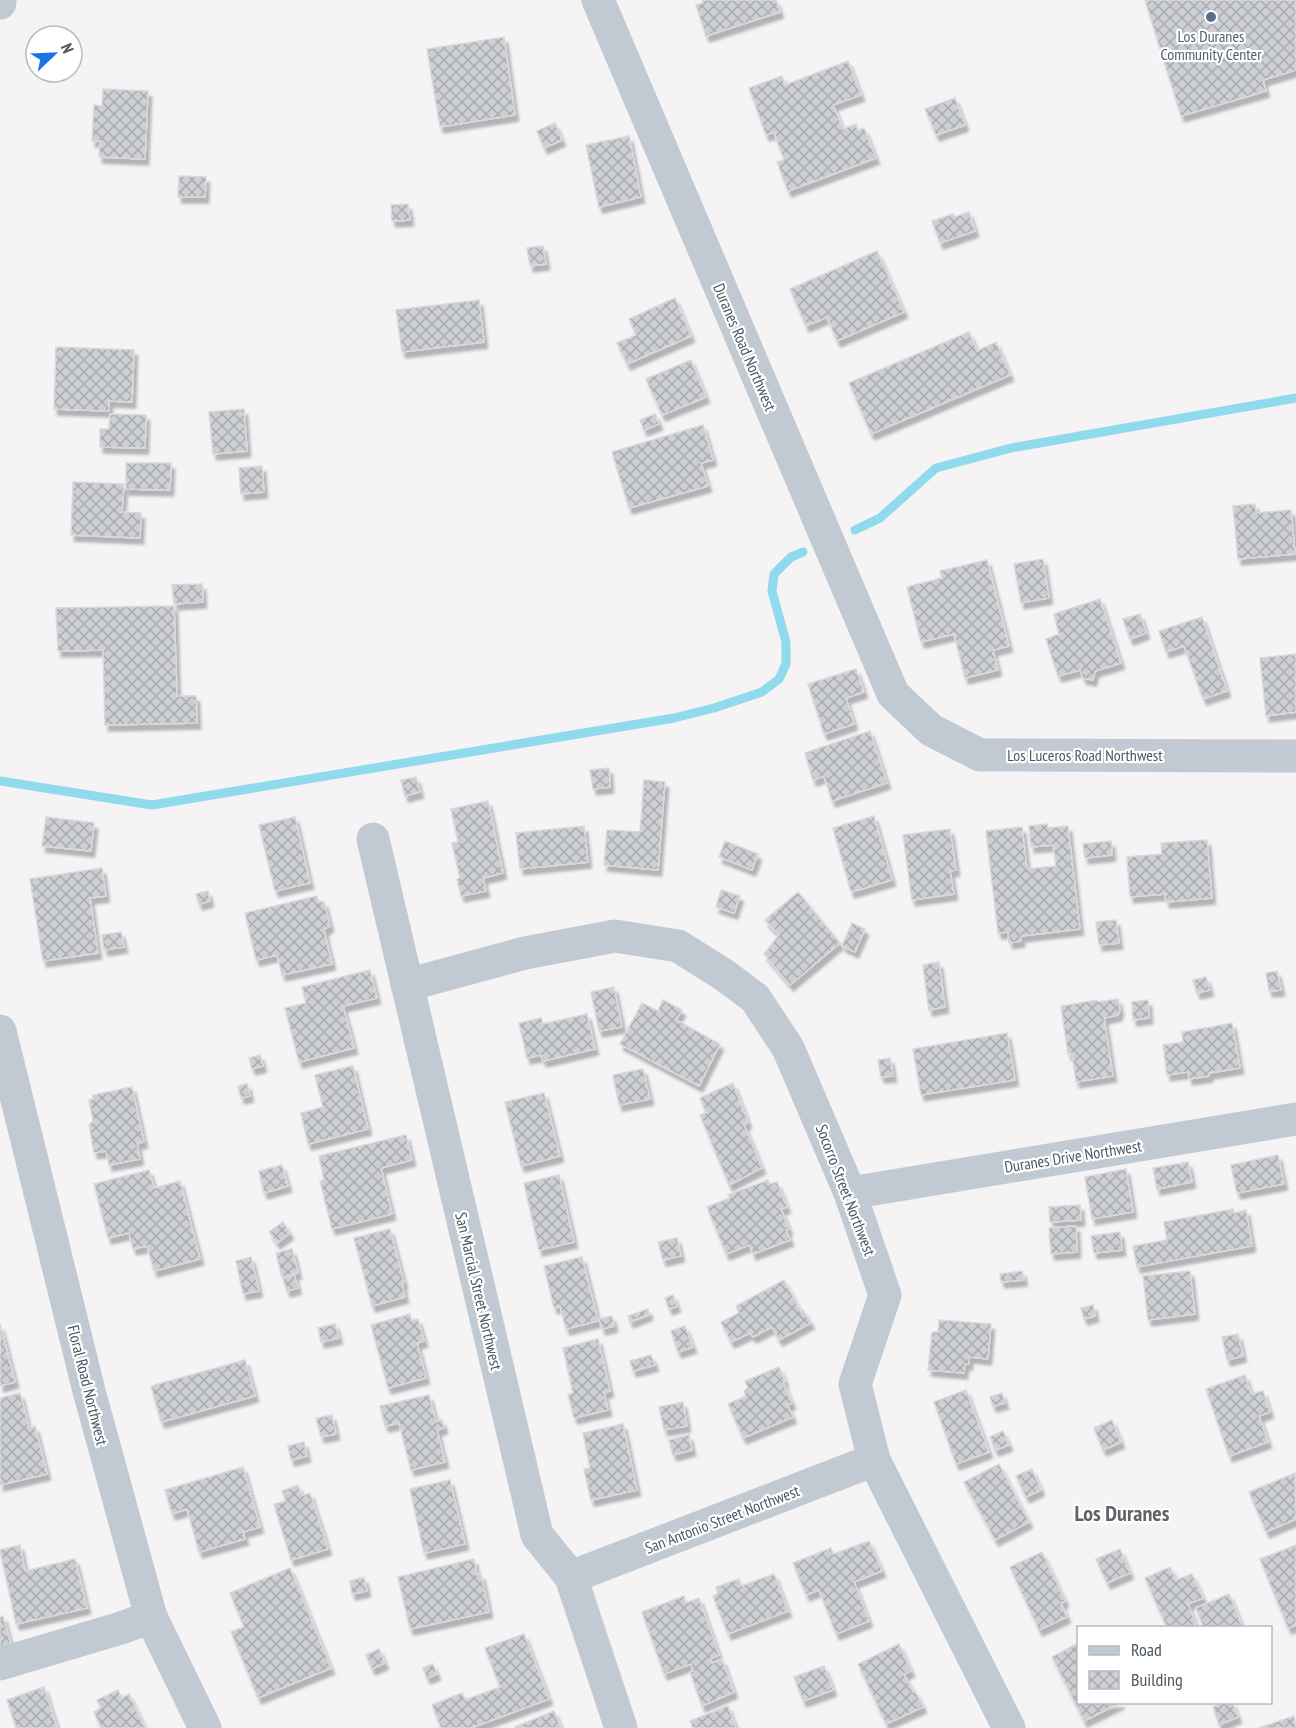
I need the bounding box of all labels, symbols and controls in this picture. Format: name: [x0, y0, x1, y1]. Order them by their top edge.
marker: Los Duranes Community Center: [1204, 10, 1218, 24]
north arrow: [24, 24, 84, 84]
place label: Los Duranes Community Center: [1160, 26, 1262, 64]
text: N: [57, 40, 79, 56]
street label: Duranes Road Northwest: [709, 280, 781, 414]
street label: Los Luceros Road Northwest: [1007, 745, 1163, 765]
street label: Socorro Street Northwest: [812, 1121, 880, 1259]
street label: Duranes Drive Northwest: [1003, 1135, 1144, 1177]
street label: San Marcial Street Northwest: [451, 1210, 507, 1372]
street label: Floral Road Northwest: [63, 1323, 113, 1448]
street label: San Antonio Street Northwest: [642, 1480, 803, 1558]
district label: Los Duranes: [1075, 1499, 1170, 1527]
legend: [1077, 1626, 1272, 1704]
text: Road: [1131, 1638, 1162, 1661]
text: Building: [1131, 1668, 1183, 1691]

